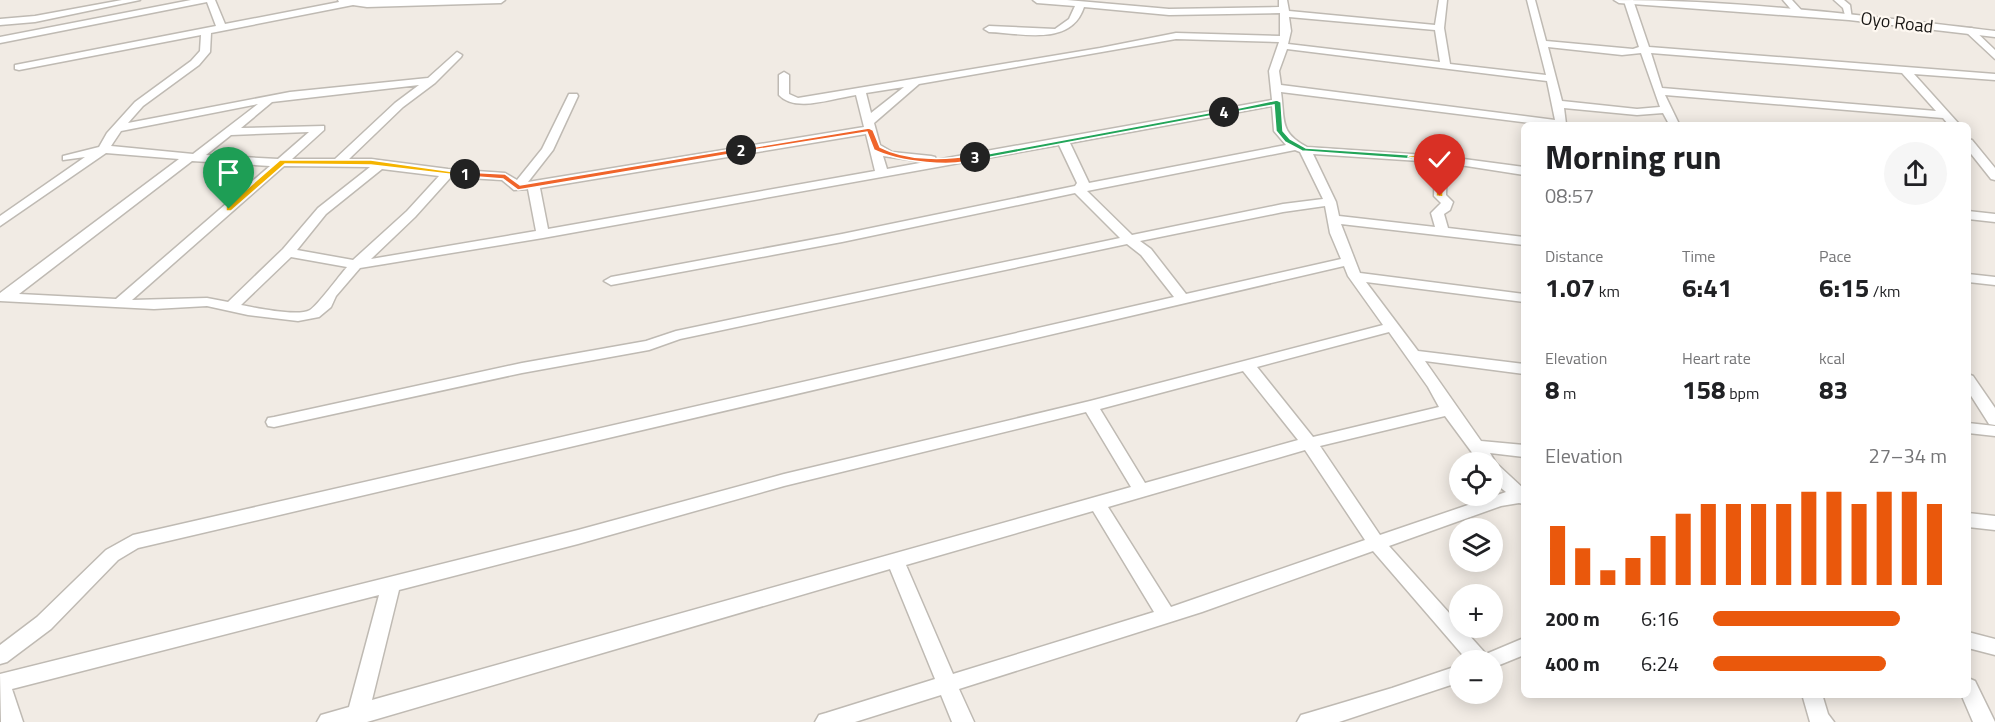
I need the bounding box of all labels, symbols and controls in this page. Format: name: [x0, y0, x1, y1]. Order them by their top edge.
street label: Oyo Road: [1859, 4, 1935, 40]
pin: 4: [1209, 97, 1239, 127]
text: 4: [1220, 100, 1228, 124]
text: Morning run: [1545, 132, 1722, 182]
pin: [1414, 134, 1465, 196]
pin: 2: [726, 135, 756, 165]
text: 2: [737, 138, 745, 162]
pin: 3: [960, 142, 990, 172]
button: share: [1884, 142, 1947, 205]
icon: check: [1423, 143, 1456, 176]
text: 3: [971, 145, 979, 169]
pin: [203, 147, 254, 209]
icon: arrive: [212, 156, 245, 189]
pin: 1: [450, 159, 480, 189]
text: 1: [461, 162, 469, 186]
text: 08:57: [1545, 180, 1594, 211]
text: Distance: [1545, 244, 1603, 268]
text: Time: [1682, 244, 1715, 268]
text: Pace: [1819, 244, 1851, 268]
text: 1.07: [1545, 268, 1595, 307]
text: 6:41: [1682, 268, 1732, 307]
text: 6:15: [1819, 268, 1869, 307]
text: km: [1595, 279, 1620, 303]
text: /km: [1869, 279, 1901, 303]
text: Elevation: [1545, 346, 1607, 370]
text: Heart rate: [1682, 346, 1751, 370]
text: kcal: [1819, 346, 1845, 370]
text: 8: [1545, 370, 1560, 409]
text: 158: [1682, 370, 1726, 409]
text: 83: [1819, 370, 1848, 409]
text: m: [1560, 381, 1576, 405]
text: bpm: [1726, 381, 1759, 405]
text: Elevation: [1545, 440, 1623, 471]
text: 27–34 m: [1868, 440, 1947, 471]
map controls: [1449, 452, 1503, 704]
button: locate: [1449, 452, 1503, 506]
button: layers: [1449, 518, 1503, 572]
button: +: [1449, 584, 1503, 638]
text: 200 m: [1545, 603, 1600, 634]
text: 6:16: [1641, 603, 1679, 634]
text: 400 m: [1545, 648, 1600, 679]
text: 6:24: [1641, 648, 1679, 679]
button: −: [1449, 650, 1503, 704]

